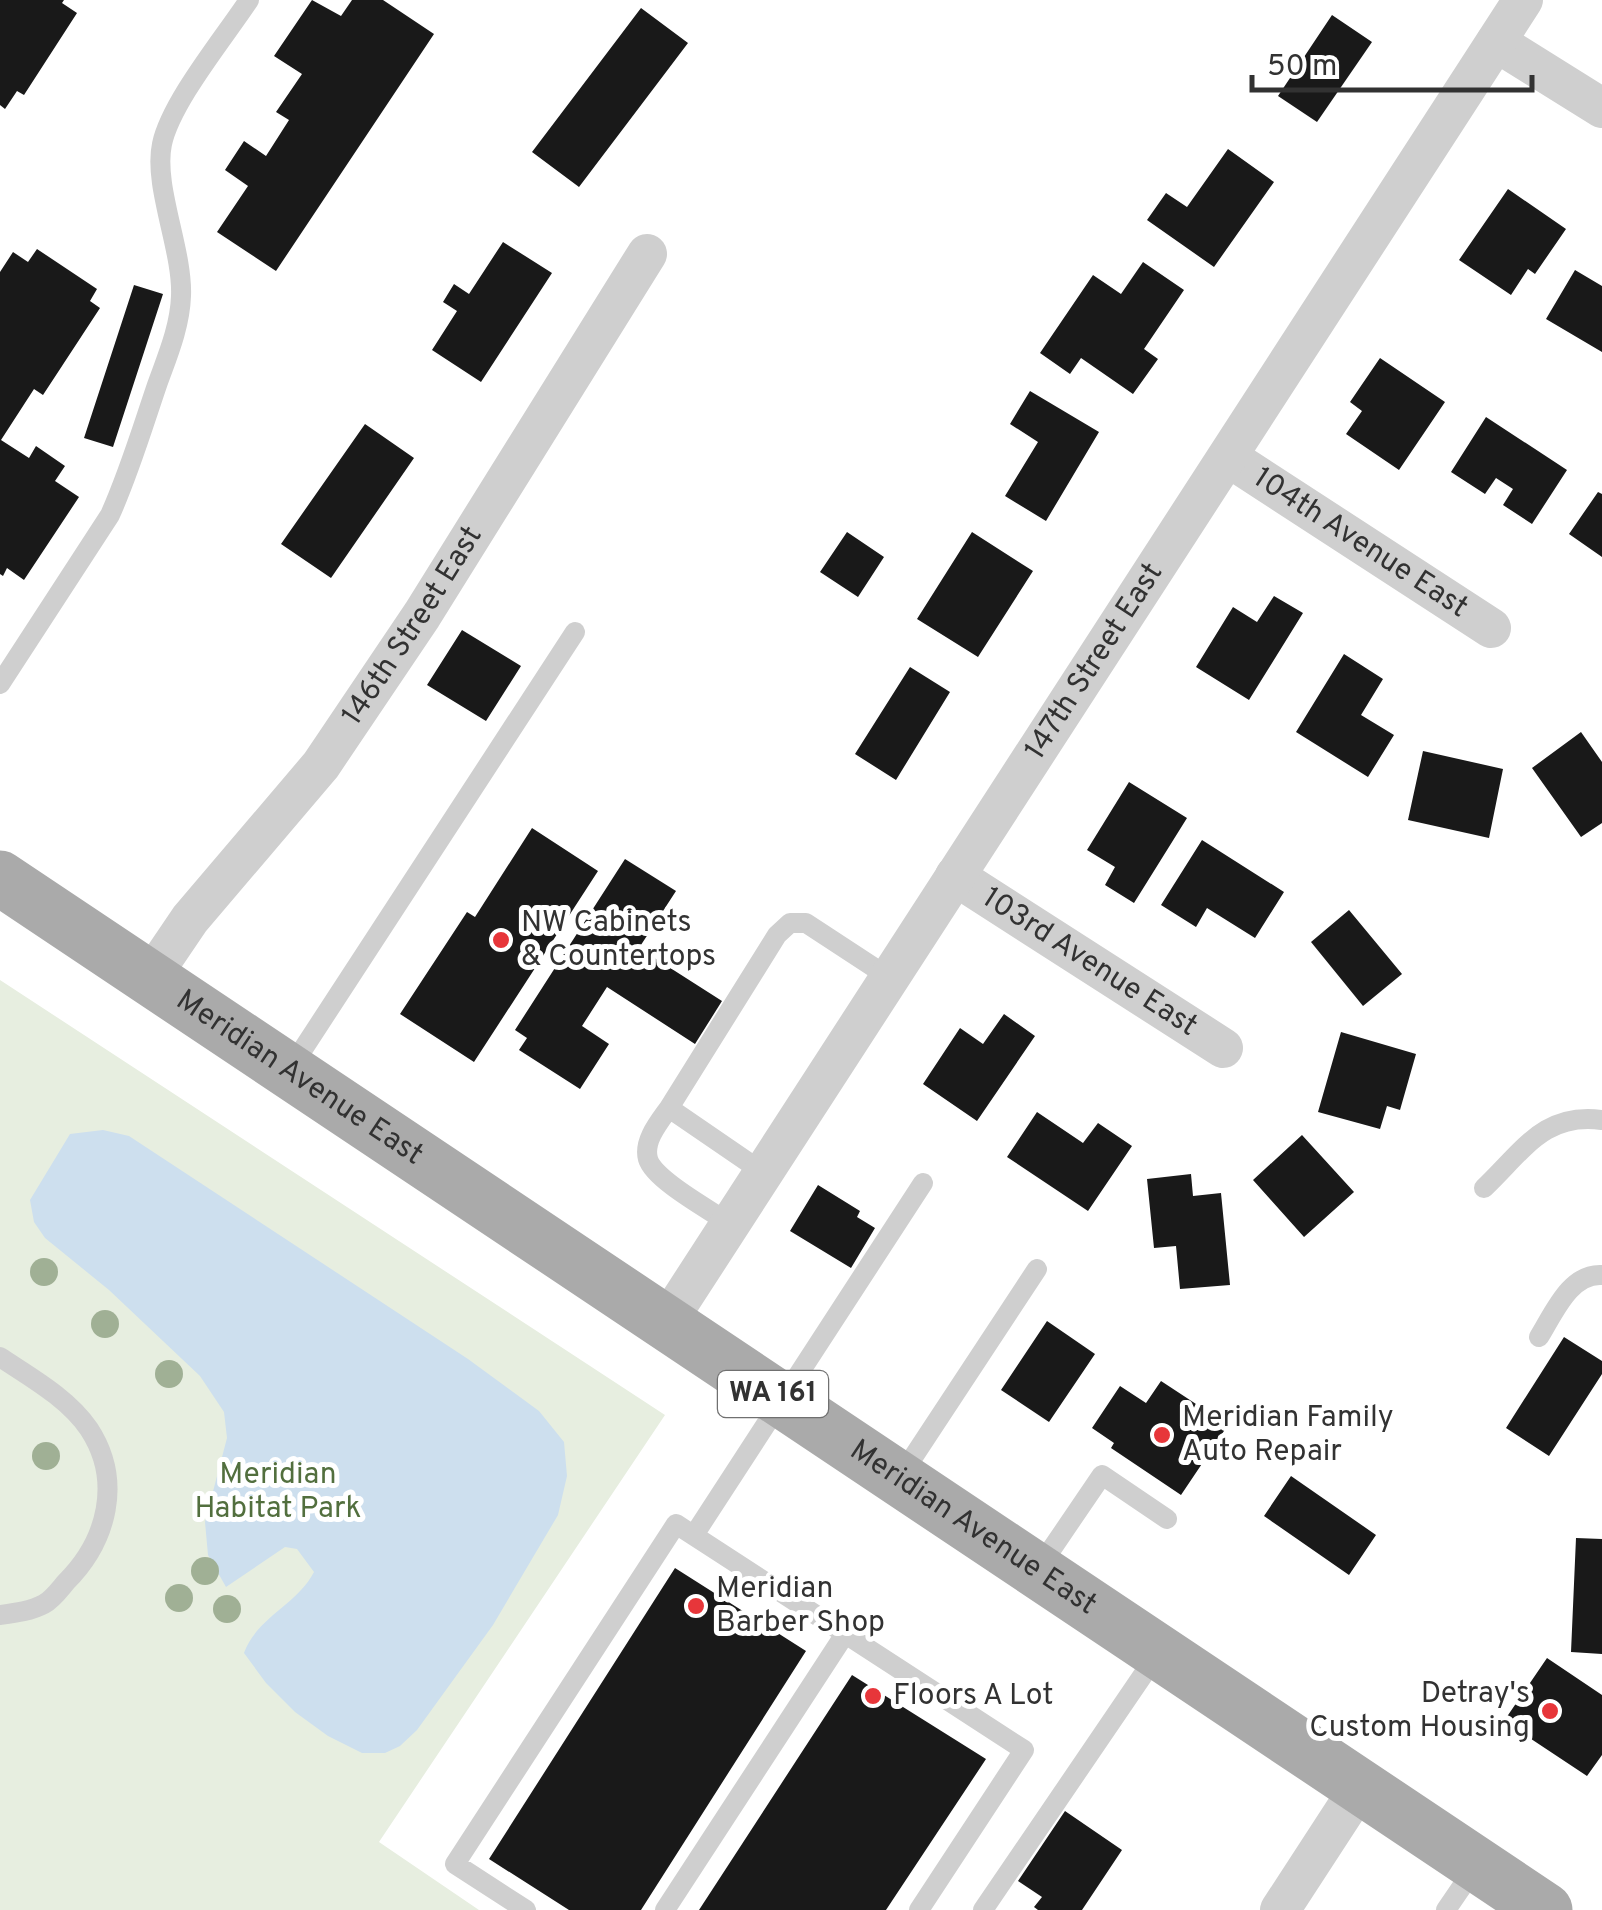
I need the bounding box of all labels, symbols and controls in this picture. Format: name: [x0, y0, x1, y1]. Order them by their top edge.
scale bar: [1252, 30, 1532, 92]
text: 50 m: [1267, 49, 1337, 86]
street label: 104th Avenue East: [1246, 460, 1475, 626]
street label: 146th Street East: [334, 520, 491, 733]
street label: 147th Street East: [1017, 556, 1172, 767]
street label: 103rd Avenue East: [975, 880, 1204, 1045]
place label: NW Cabinets & Countertops: [521, 905, 716, 976]
marker: NW Cabinets & Countertops: [490, 929, 512, 951]
street label: Meridian Avenue East: [169, 982, 430, 1174]
road number: WA 161: [718, 1371, 828, 1417]
place label: Meridian Family Auto Repair: [1182, 1400, 1394, 1471]
marker: Meridian Family Auto Repair: [1151, 1424, 1173, 1446]
street label: Meridian Avenue East: [842, 1432, 1103, 1624]
park label: Meridian Habitat Park: [194, 1457, 362, 1528]
place label: Meridian Barber Shop: [716, 1571, 885, 1642]
marker: Meridian Barber Shop: [685, 1595, 707, 1617]
place label: Detray's Custom Housing: [1309, 1676, 1530, 1747]
place label: Floors A Lot: [893, 1678, 1054, 1715]
marker: Floors A Lot: [862, 1685, 884, 1707]
marker: Detray's Custom Housing: [1539, 1700, 1561, 1722]

